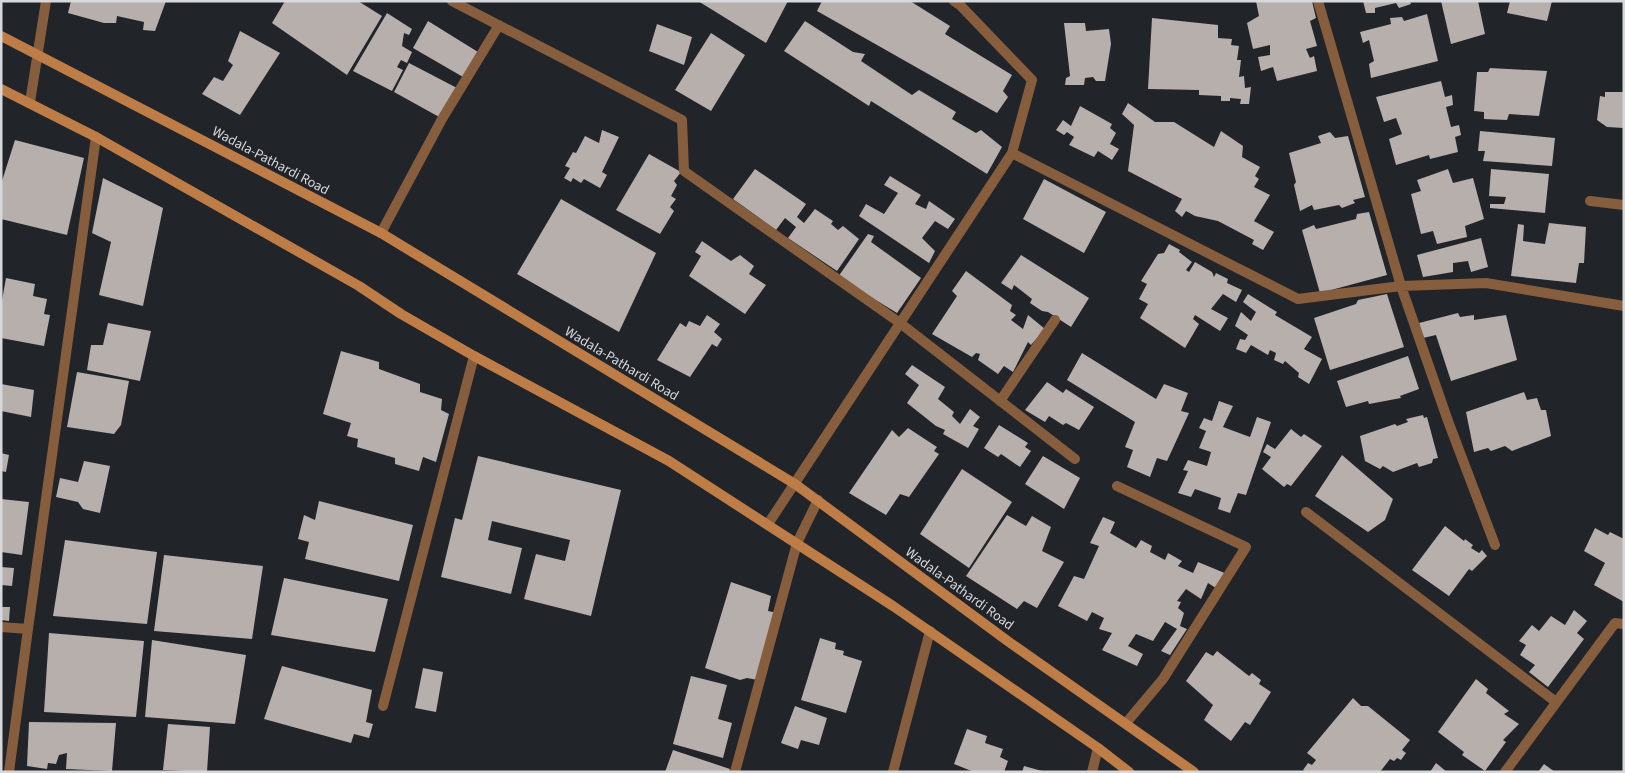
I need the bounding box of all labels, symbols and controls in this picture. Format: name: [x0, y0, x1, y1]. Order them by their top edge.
street label: Wadala-Pathardi Road: [208, 122, 333, 200]
street label: Wadala-Pathardi Road: [561, 322, 682, 406]
street label: Wadala-Pathardi Road: [901, 543, 1018, 635]

